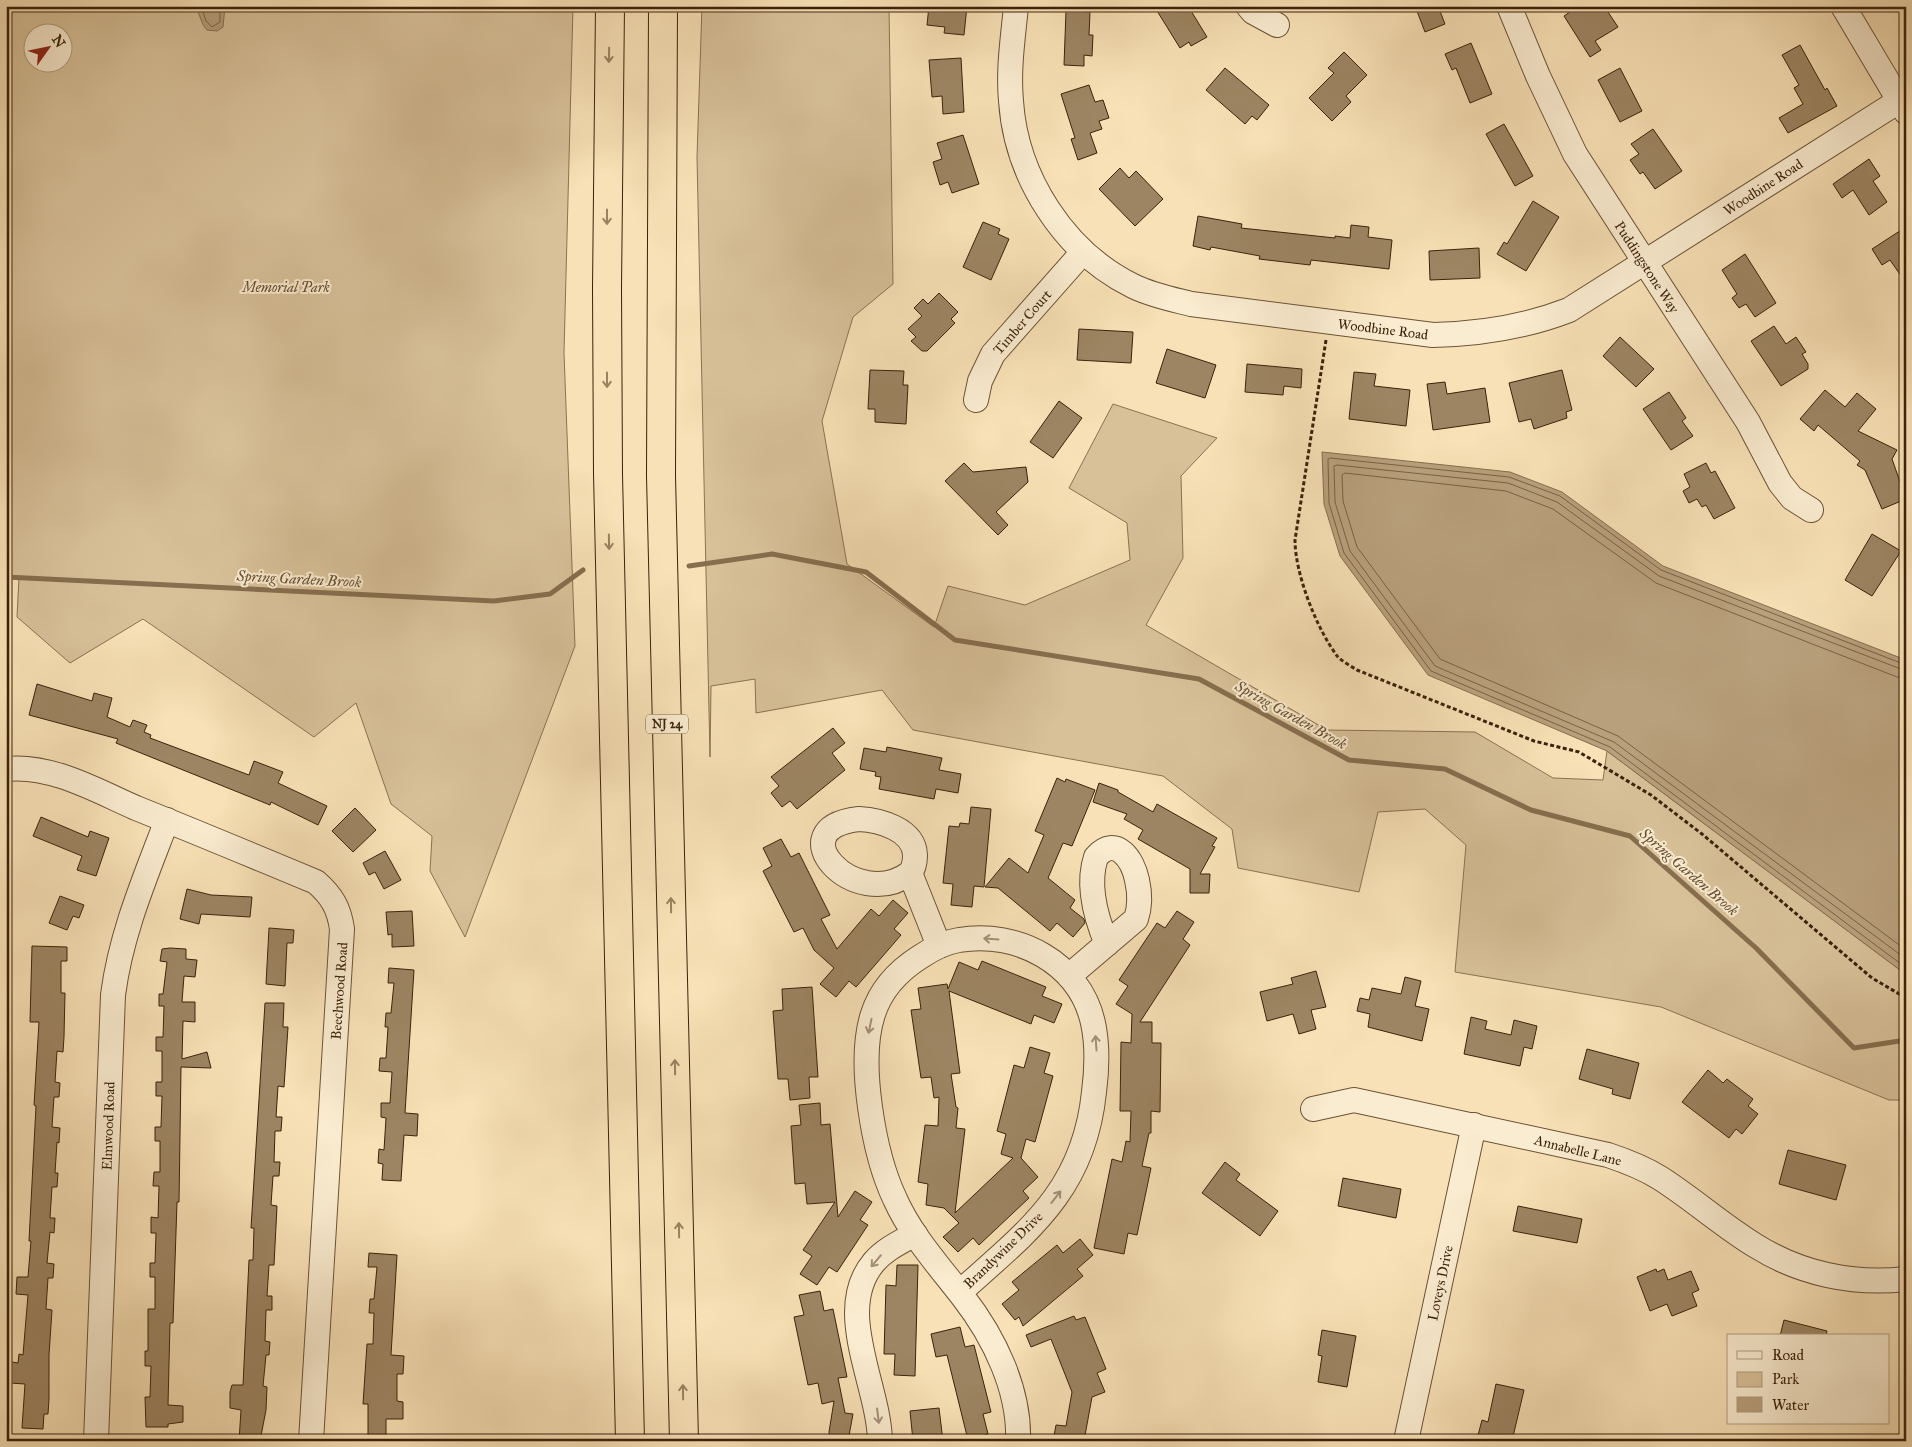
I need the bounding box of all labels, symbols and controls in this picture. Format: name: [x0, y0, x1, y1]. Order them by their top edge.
north arrow: [22, 22, 72, 72]
text: N: [48, 32, 69, 51]
one-way arrow: [604, 46, 614, 63]
street label: Woodbine Road: [1721, 156, 1806, 219]
one-way arrow: [602, 209, 612, 225]
street label: Puddingstone Way: [1611, 218, 1683, 317]
park label: Memorial Park: [240, 279, 331, 296]
street label: Timber Court: [990, 286, 1055, 358]
street label: Woodbine Road: [1337, 316, 1429, 343]
one-way arrow: [602, 372, 612, 388]
one-way arrow: [605, 534, 614, 550]
water label: Spring Garden Brook: [235, 567, 362, 592]
water label: Spring Garden Brook: [1231, 676, 1350, 754]
road number: NJ 24: [646, 714, 688, 734]
water label: Spring Garden Brook: [1635, 824, 1742, 921]
one-way arrow: [667, 897, 676, 913]
one-way arrow: [983, 934, 999, 943]
street label: Beechwood Road: [328, 942, 351, 1040]
one-way arrow: [865, 1017, 874, 1033]
one-way arrow: [1091, 1035, 1100, 1051]
one-way arrow: [670, 1059, 680, 1076]
street label: Elmwood Road: [98, 1081, 119, 1171]
street label: Annabelle Lane: [1532, 1131, 1623, 1170]
one-way arrow: [1051, 1190, 1061, 1204]
street label: Brandywine Drive: [960, 1208, 1047, 1292]
one-way arrow: [674, 1222, 684, 1238]
street label: Loveys Drive: [1424, 1244, 1457, 1322]
one-way arrow: [870, 1255, 881, 1268]
legend: [1727, 1334, 1890, 1424]
text: Road: [1772, 1346, 1804, 1364]
text: Park: [1772, 1370, 1799, 1388]
one-way arrow: [678, 1384, 688, 1400]
text: Water: [1772, 1396, 1809, 1414]
one-way arrow: [873, 1408, 883, 1424]

